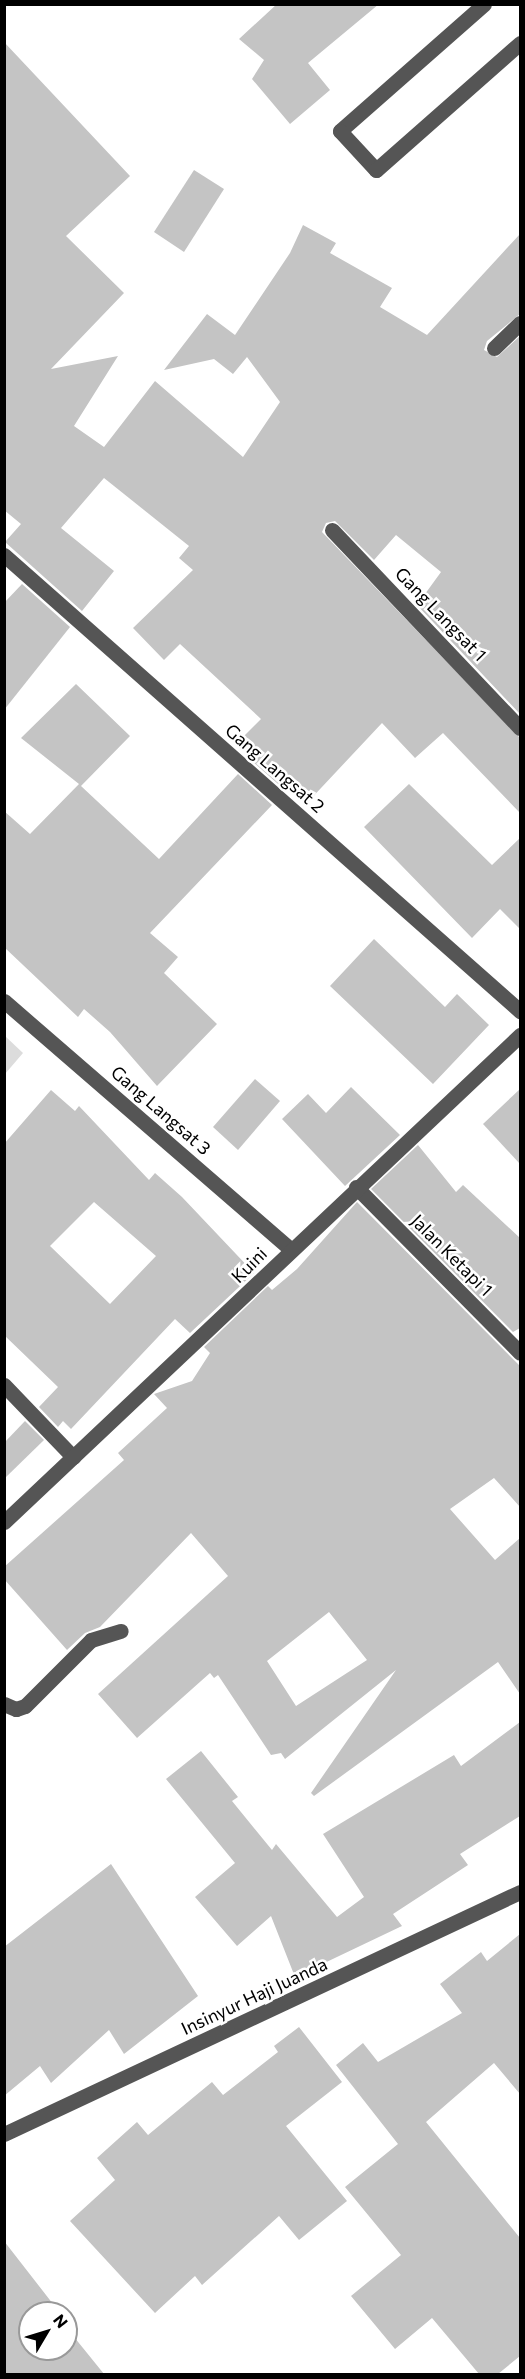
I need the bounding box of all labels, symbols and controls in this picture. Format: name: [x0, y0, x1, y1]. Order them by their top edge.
street label: Gang Langsat 1: [391, 563, 491, 665]
street label: Gang Langsat 2: [221, 719, 329, 817]
street label: Gang Langsat 3: [107, 1061, 215, 1159]
street label: Jalan Ketapi 1: [407, 1210, 497, 1300]
street label: Kuini: [227, 1243, 271, 1287]
street label: Insinyur Haji Juanda: [178, 1953, 330, 2039]
north arrow: [18, 2301, 78, 2361]
text: N: [50, 2310, 72, 2331]

